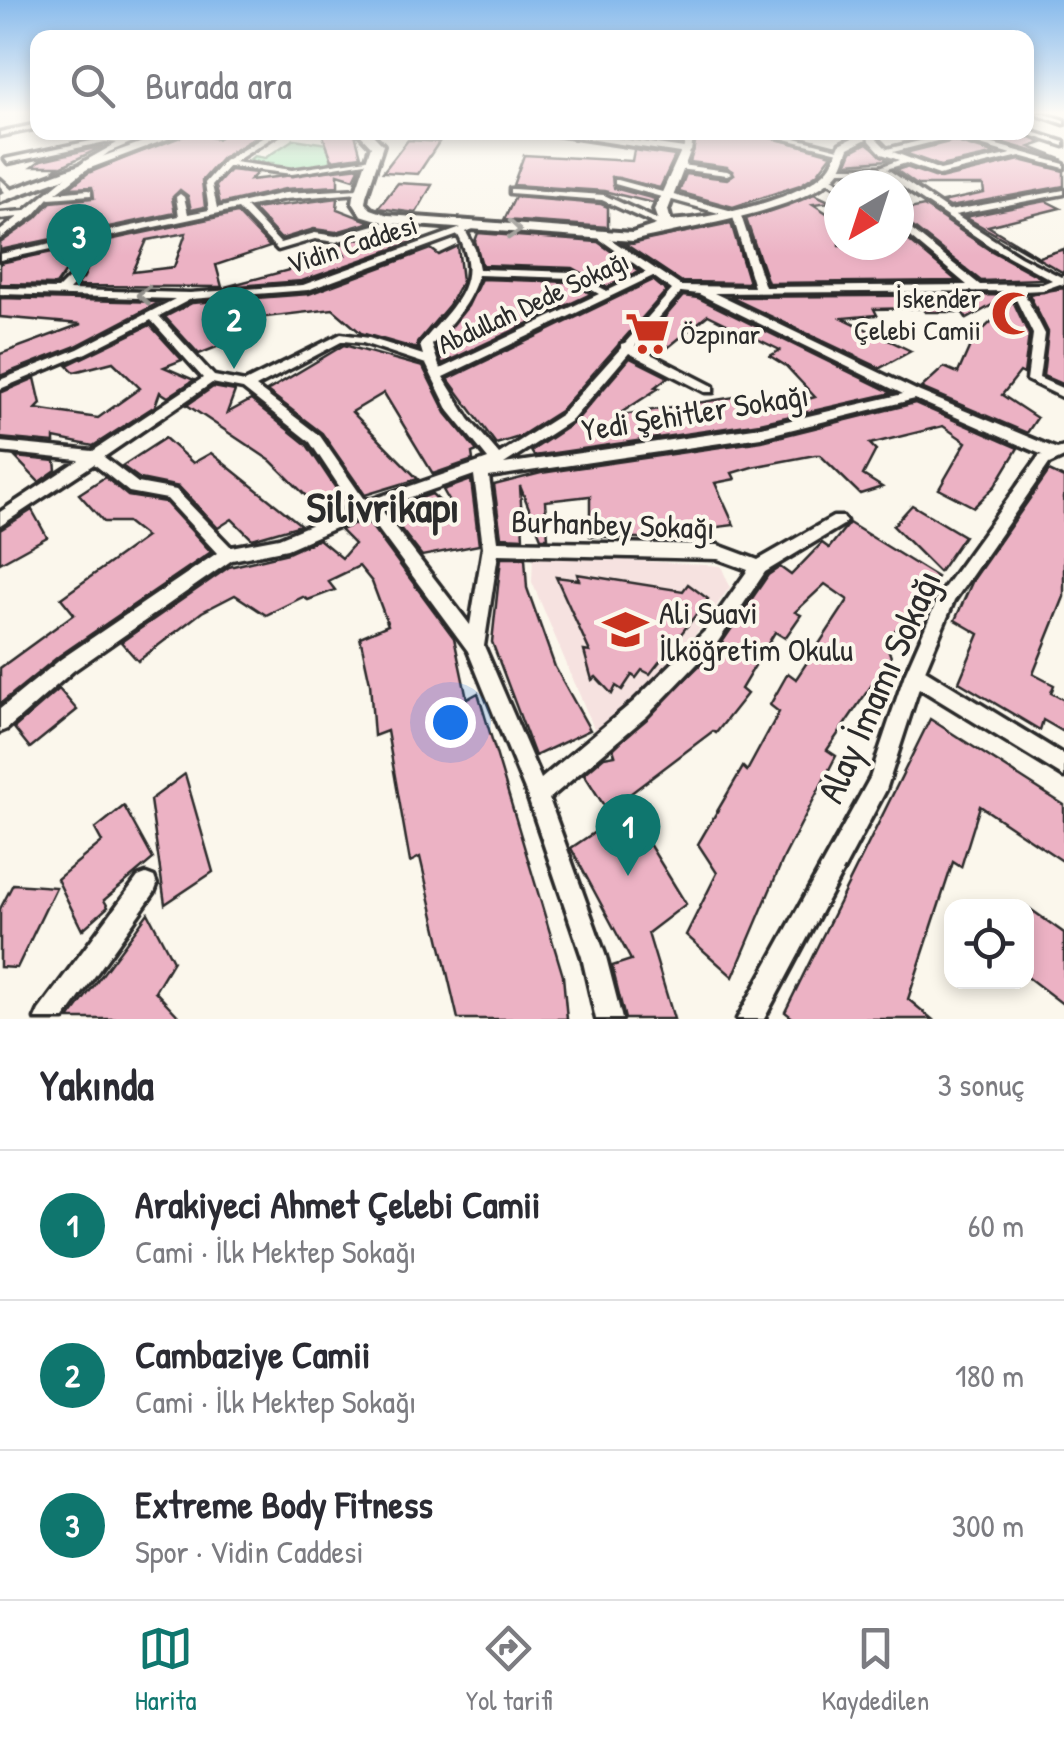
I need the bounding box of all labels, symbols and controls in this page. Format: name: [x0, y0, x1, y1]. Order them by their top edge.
search box: [30, 30, 1034, 140]
icon: search: [65, 58, 120, 113]
text: Burada ara: [145, 59, 292, 111]
north arrow: [824, 170, 914, 260]
pin: 3: [46, 204, 112, 286]
street label: Vidin Caddesi: [282, 205, 422, 283]
one-way arrow: [507, 218, 523, 240]
street label: Abdullah Dede Sokağı: [431, 241, 635, 363]
place label: İskender Çelebi Camii: [854, 279, 981, 349]
one-way arrow: [135, 284, 150, 306]
pin: 2: [202, 286, 266, 369]
mosque icon: İskender Çelebi Camii: [990, 290, 1038, 338]
supermarket icon: Özpınar: [623, 310, 671, 358]
place label: Özpınar: [680, 315, 760, 353]
street label: Yedi Şehitler Sokağı: [579, 373, 811, 451]
district label: Silivrikapı: [307, 478, 459, 536]
street label: Burhanbey Sokağı: [511, 499, 715, 549]
street label: Alay İmamı Sokağı: [803, 561, 953, 811]
place label: Ali Suavi İlköğretim Okulu: [659, 591, 853, 671]
school or university icon: Ali Suavi İlköğretim Okulu: [602, 606, 650, 654]
your location: [425, 697, 476, 748]
pin: 1: [596, 794, 660, 876]
map controls: [944, 899, 1034, 989]
button: locate: [944, 899, 1034, 989]
text: Yakında: [40, 1056, 154, 1113]
text: 3 sonuç: [937, 1063, 1024, 1106]
text: Arakiyeci Ahmet Çelebi Camii: [135, 1178, 541, 1230]
text: 1: [67, 1204, 78, 1247]
text: 60 m: [968, 1204, 1024, 1247]
text: Cami · İlk Mektep Sokağı: [135, 1230, 416, 1273]
text: Cambaziye Camii: [135, 1328, 370, 1380]
text: 2: [65, 1354, 80, 1397]
text: 180 m: [955, 1354, 1024, 1397]
text: Cami · İlk Mektep Sokağı: [135, 1380, 416, 1423]
text: Extreme Body Fitness: [135, 1478, 433, 1530]
text: 3: [65, 1504, 80, 1547]
text: 300 m: [952, 1504, 1024, 1547]
text: Spor · Vidin Caddesi: [135, 1530, 364, 1573]
tab: Harita: [135, 1621, 196, 1719]
tab: Yol tarifi: [466, 1621, 552, 1719]
tab: Kaydedilen: [821, 1621, 929, 1719]

